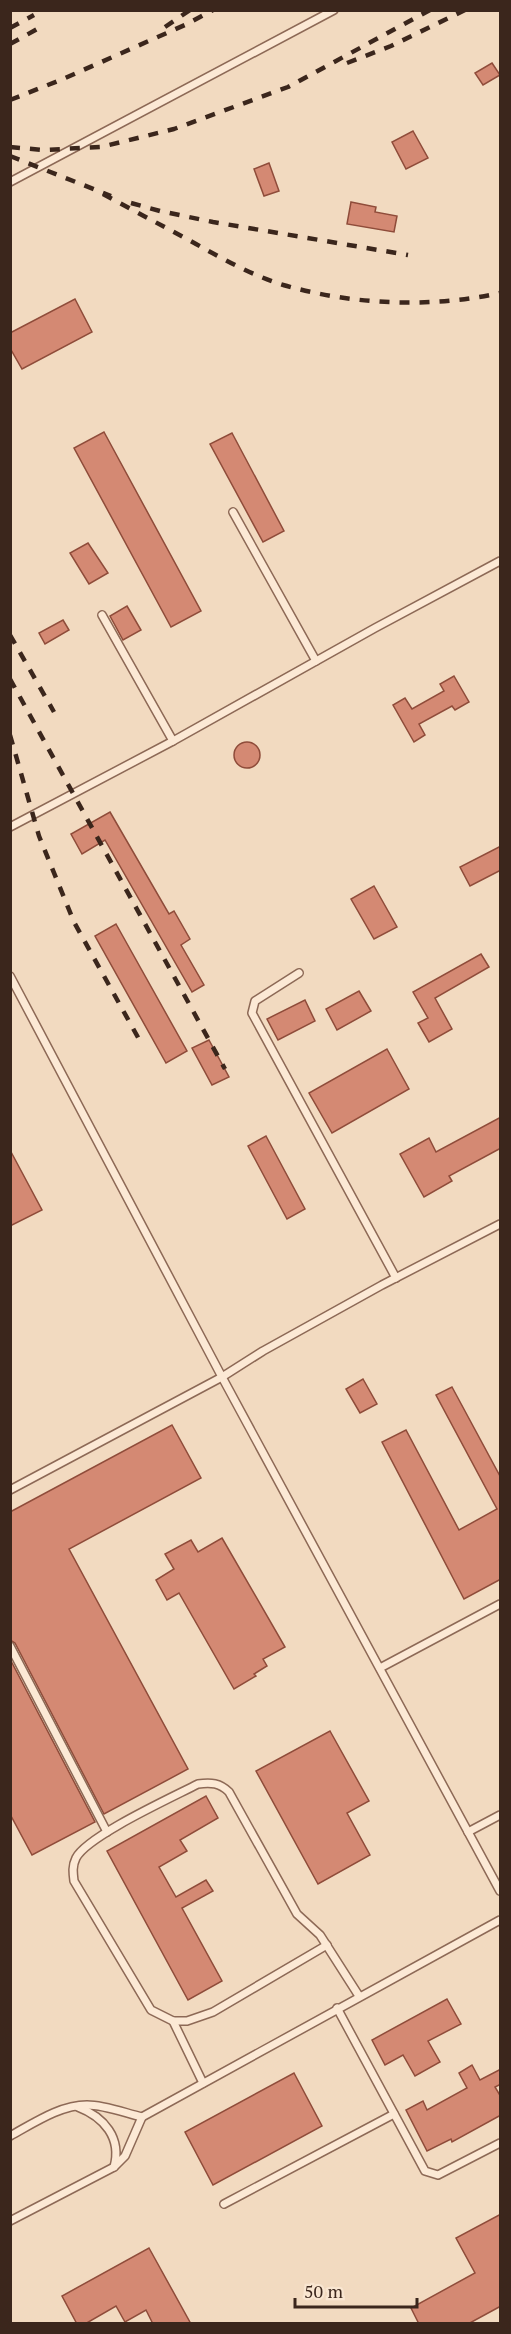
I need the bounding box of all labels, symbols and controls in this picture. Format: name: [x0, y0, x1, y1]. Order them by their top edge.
scale bar: [295, 2271, 416, 2309]
text: 50 m: [304, 2279, 344, 2303]

